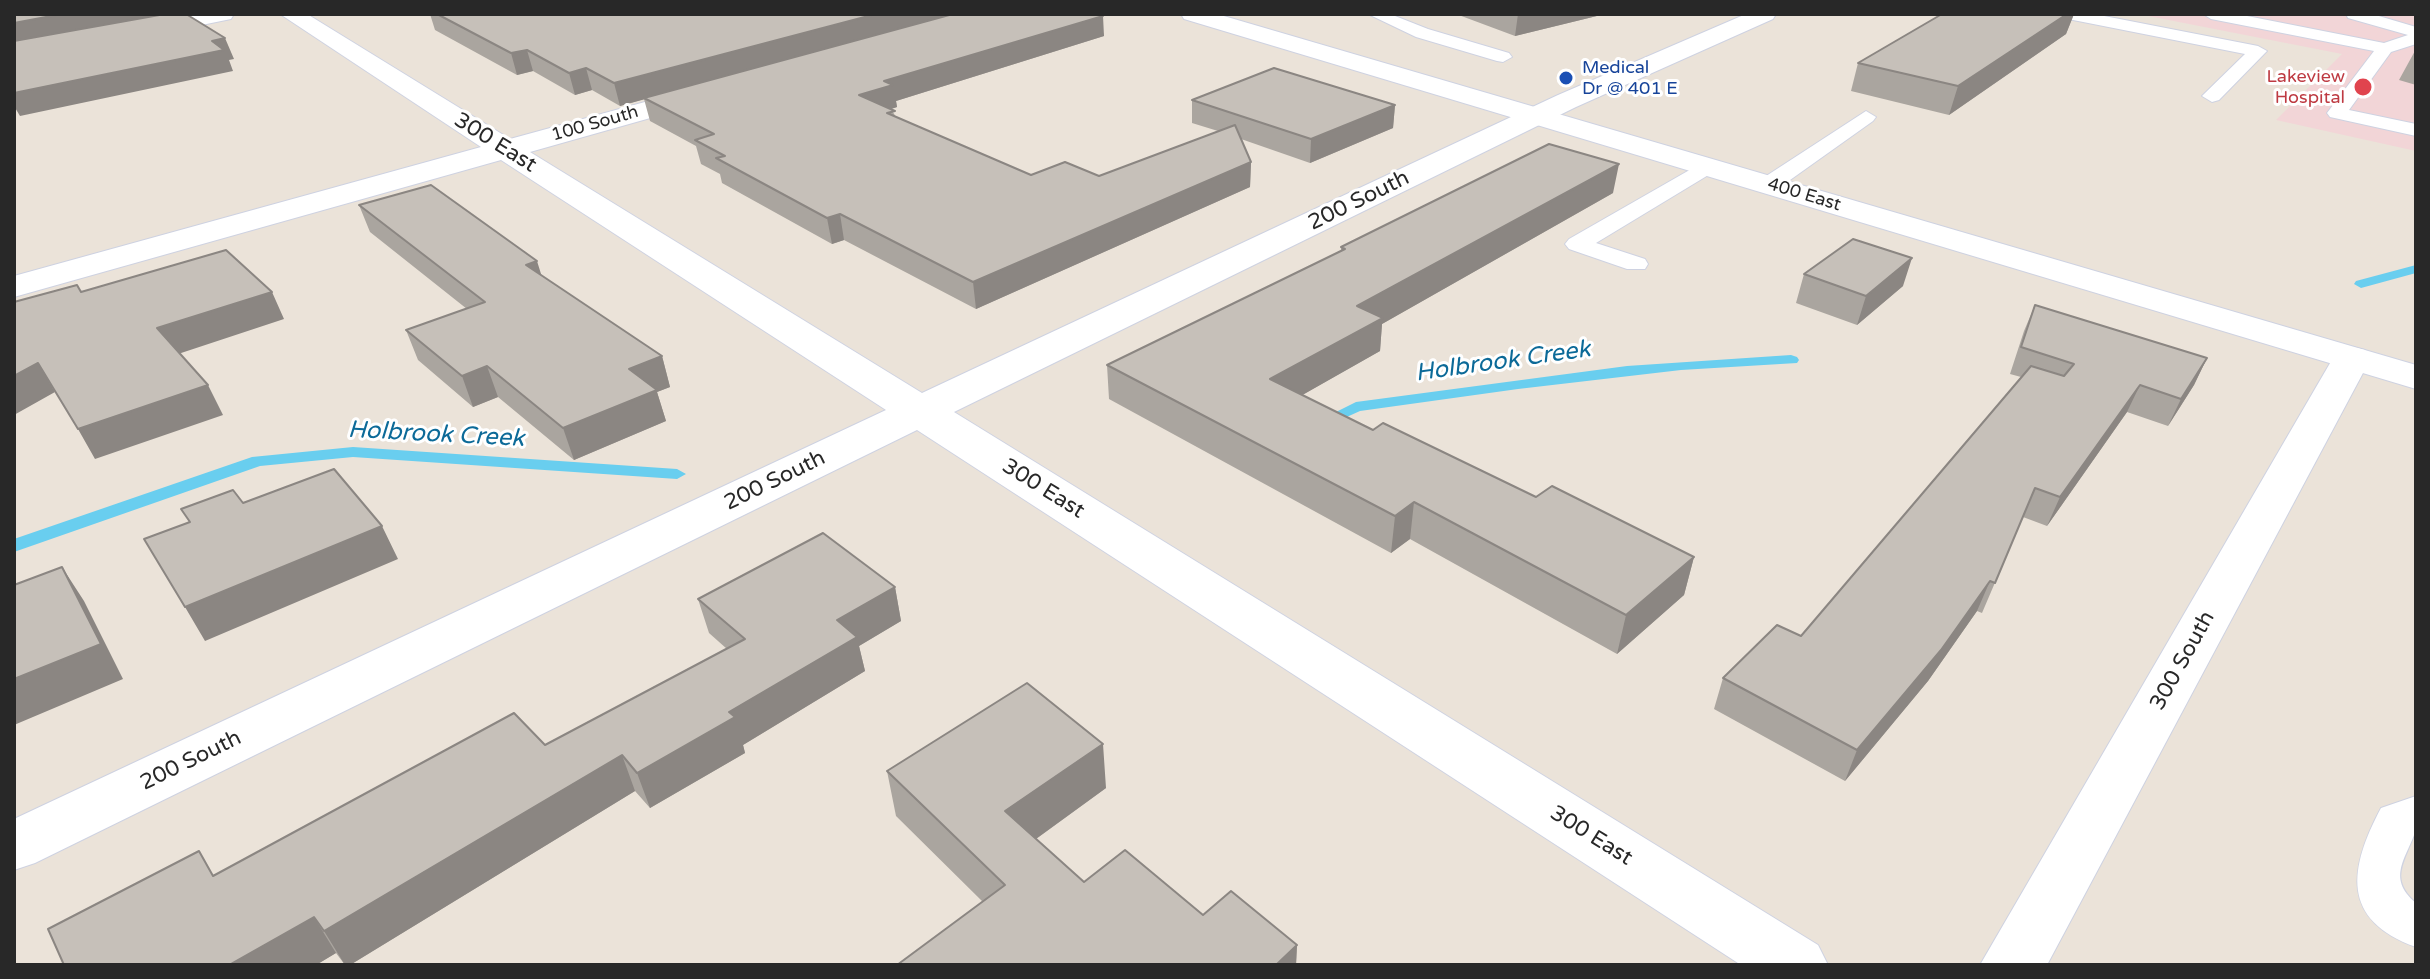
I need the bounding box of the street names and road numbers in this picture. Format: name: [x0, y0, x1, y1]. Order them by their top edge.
street label: 100 South: [549, 101, 641, 147]
street label: 300 East: [449, 107, 541, 179]
street label: 200 South: [1304, 165, 1414, 237]
street label: 400 East: [1765, 174, 1843, 216]
street label: 200 South: [720, 445, 830, 517]
street label: 300 East: [997, 453, 1089, 525]
street label: 300 South: [2145, 607, 2221, 715]
street label: 200 South: [136, 725, 246, 797]
street label: 300 East: [1545, 800, 1637, 872]

